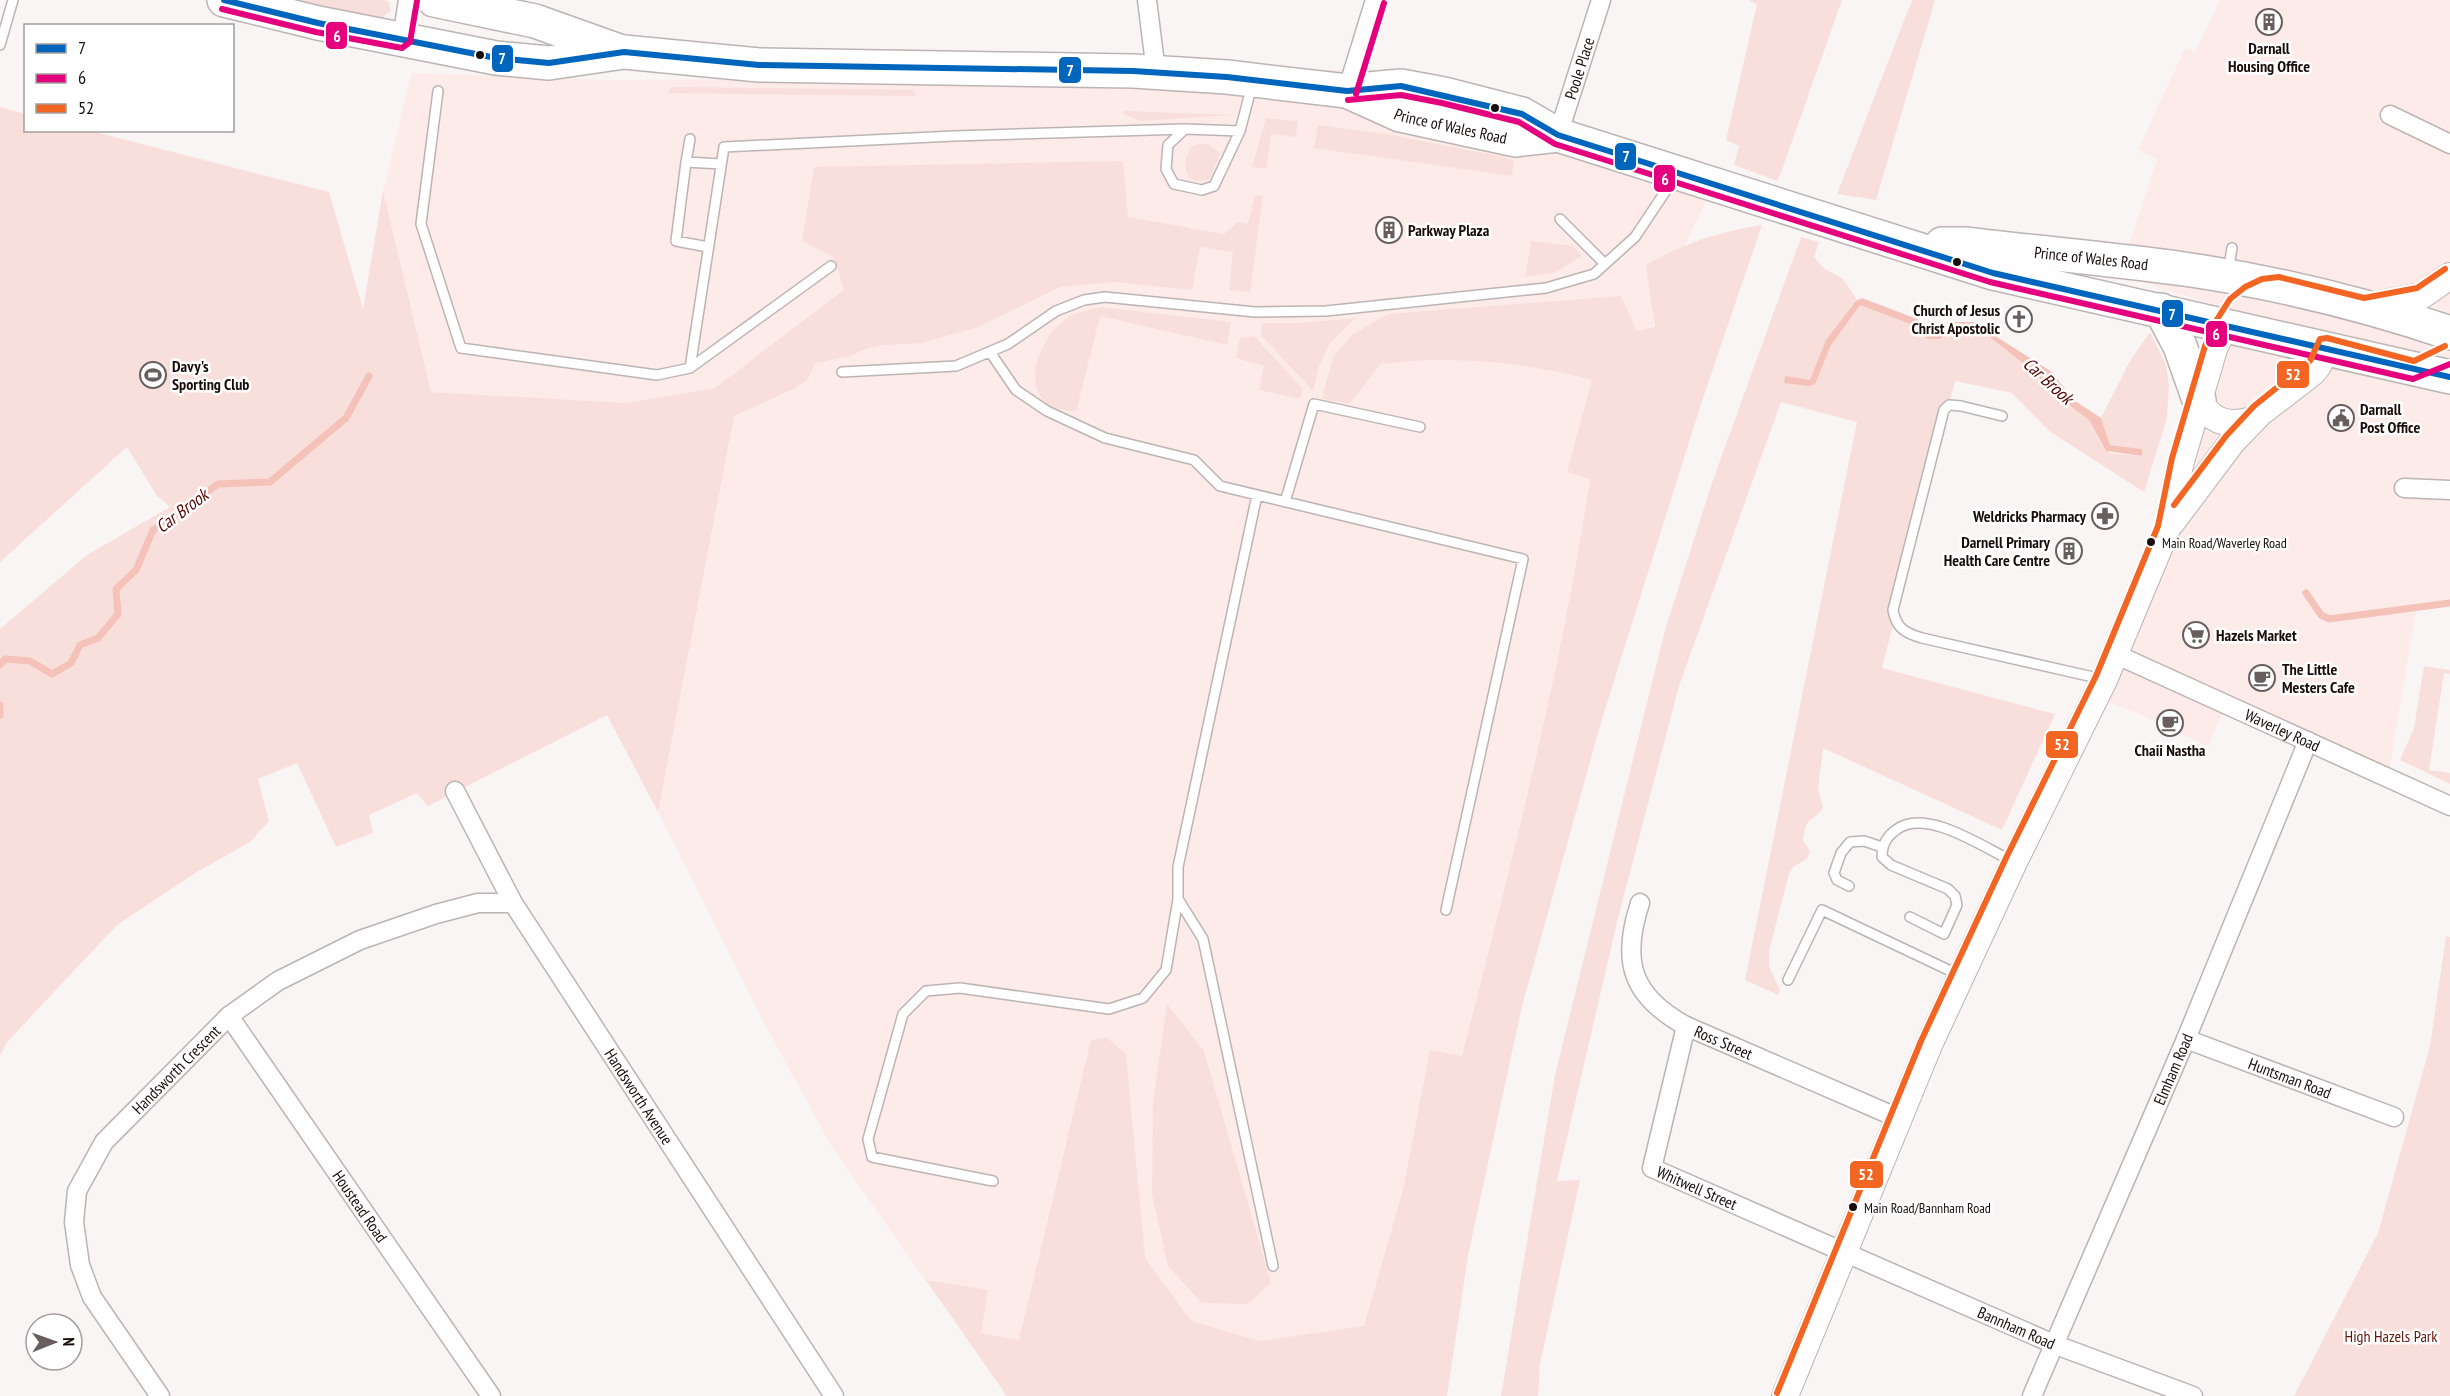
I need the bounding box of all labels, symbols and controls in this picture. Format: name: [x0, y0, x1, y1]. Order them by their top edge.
building icon: Darnall Housing Office: [2254, 7, 2284, 37]
line badge: 6: [325, 21, 348, 50]
legend: [24, 24, 234, 132]
text: 6: [333, 26, 341, 46]
street label: Poole Place: [1560, 35, 1598, 102]
text: 7: [78, 36, 86, 59]
place label: Darnall Housing Office: [2228, 38, 2310, 76]
line badge: 7: [491, 44, 514, 73]
text: 7: [498, 48, 506, 68]
unlabelled marker: [474, 49, 486, 61]
line badge: 7: [1058, 56, 1082, 84]
text: 7: [1066, 60, 1074, 80]
text: 6: [78, 66, 86, 89]
text: 52: [78, 96, 94, 119]
unlabelled marker: [1489, 102, 1501, 114]
street label: Prince of Wales Road: [1391, 104, 1509, 148]
line badge: 7: [1614, 142, 1637, 171]
text: 7: [1622, 146, 1630, 166]
line badge: 6: [1653, 164, 1676, 193]
text: 6: [1661, 169, 1669, 189]
building icon: Parkway Plaza: [1374, 215, 1404, 245]
place label: Parkway Plaza: [1408, 220, 1490, 240]
street label: Prince of Wales Road: [2033, 242, 2149, 274]
unlabelled marker: [1951, 256, 1963, 268]
line badge: 7: [2161, 299, 2184, 328]
place label: Church of Jesus Christ Apostolic: [1911, 300, 2000, 338]
church icon: Church of Jesus Christ Apostolic: [2004, 304, 2034, 334]
text: 7: [2168, 304, 2176, 324]
line badge: 6: [2205, 320, 2228, 348]
text: 6: [2212, 324, 2220, 344]
water label: Car Brook: [2018, 352, 2080, 411]
place label: Davy's Sporting Club: [172, 356, 249, 394]
sports icon: Davy's Sporting Club: [138, 360, 168, 390]
line badge: 52: [2276, 360, 2310, 389]
text: 52: [2285, 364, 2301, 384]
place label: Darnall Post Office: [2360, 399, 2420, 437]
public building icon: Darnall Post Office: [2326, 403, 2356, 433]
water label: Car Brook: [151, 482, 214, 538]
pharmacy icon: Weldricks Pharmacy: [2090, 501, 2120, 531]
place label: Weldricks Pharmacy: [1972, 506, 2087, 526]
place label: Darnell Primary Health Care Centre: [1944, 532, 2051, 570]
place label: Main Road/Waverley Road: [2162, 534, 2287, 552]
building icon: Darnell Primary Health Care Centre: [2054, 536, 2084, 566]
marker: Main Road/Waverley Road: [2145, 536, 2157, 548]
supermarket icon: Hazels Market: [2181, 620, 2211, 650]
place label: Hazels Market: [2216, 625, 2297, 645]
place label: The Little Mesters Cafe: [2282, 659, 2355, 697]
cafe icon: The Little Mesters Cafe: [2247, 663, 2277, 693]
street label: Waverley Road: [2242, 704, 2323, 756]
cafe icon: Chaii Nastha: [2155, 708, 2185, 738]
line badge: 52: [2045, 730, 2079, 759]
text: 52: [2054, 734, 2070, 754]
place label: Chaii Nastha: [2135, 740, 2206, 760]
street label: Handsworth Crescent: [128, 1020, 225, 1118]
street label: Ross Street: [1691, 1021, 1756, 1064]
street label: Elmham Road: [2149, 1031, 2197, 1108]
street label: Handsworth Avenue: [601, 1045, 677, 1148]
street label: Huntsman Road: [2246, 1053, 2334, 1103]
line badge: 52: [1849, 1160, 1884, 1189]
street label: Whitwell Street: [1654, 1161, 1741, 1214]
text: 52: [1858, 1164, 1874, 1184]
street label: Houstead Road: [328, 1166, 392, 1246]
place label: Main Road/Bannham Road: [1864, 1199, 1991, 1217]
marker: Main Road/Bannham Road: [1847, 1201, 1859, 1213]
street label: Bannham Road: [1975, 1302, 2058, 1353]
north arrow: [24, 1312, 84, 1372]
park label: High Hazels Park: [2345, 1326, 2438, 1346]
text: N: [59, 1337, 79, 1346]

